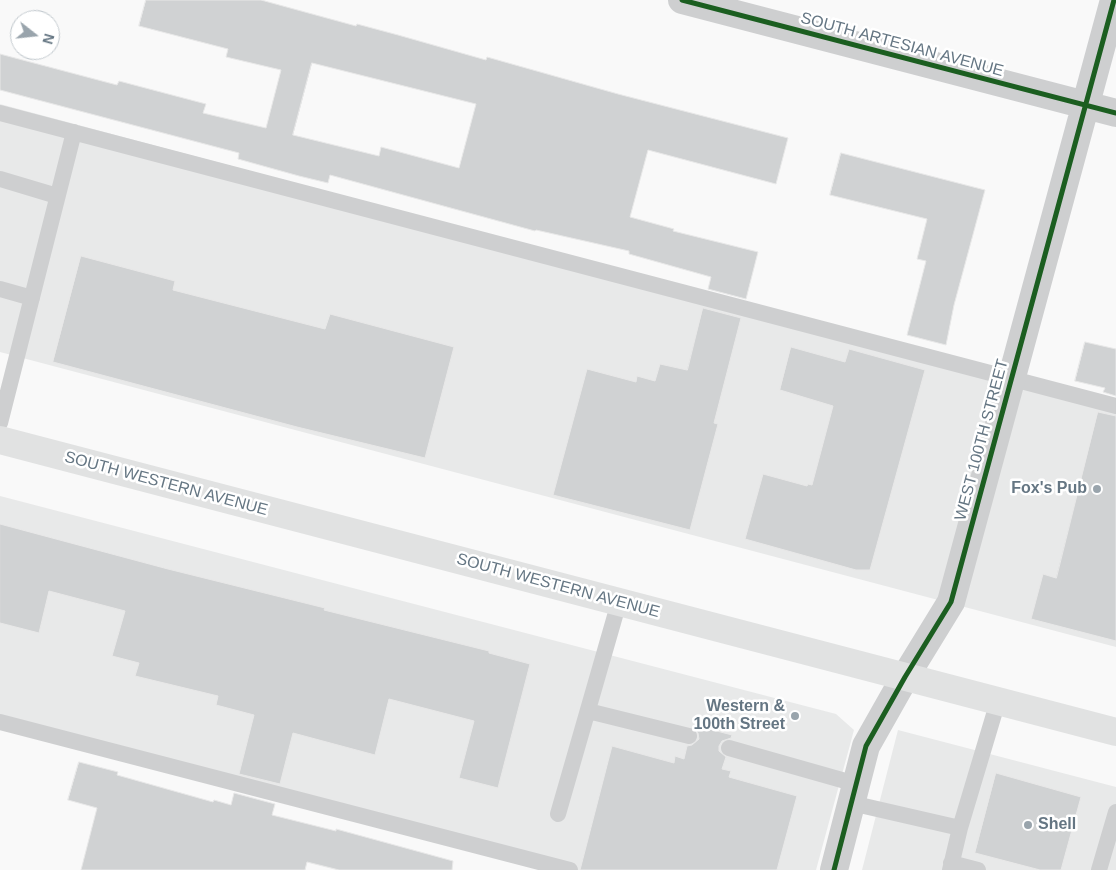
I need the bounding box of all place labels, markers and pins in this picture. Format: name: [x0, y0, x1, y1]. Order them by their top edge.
place label: Fox's Pub: [1011, 479, 1087, 499]
marker: Fox's Pub: [1091, 483, 1103, 495]
place label: Western & 100th Street: [693, 697, 785, 735]
marker: Western & 100th Street: [789, 710, 801, 722]
place label: Shell: [1038, 815, 1076, 835]
marker: Shell: [1022, 819, 1034, 831]

